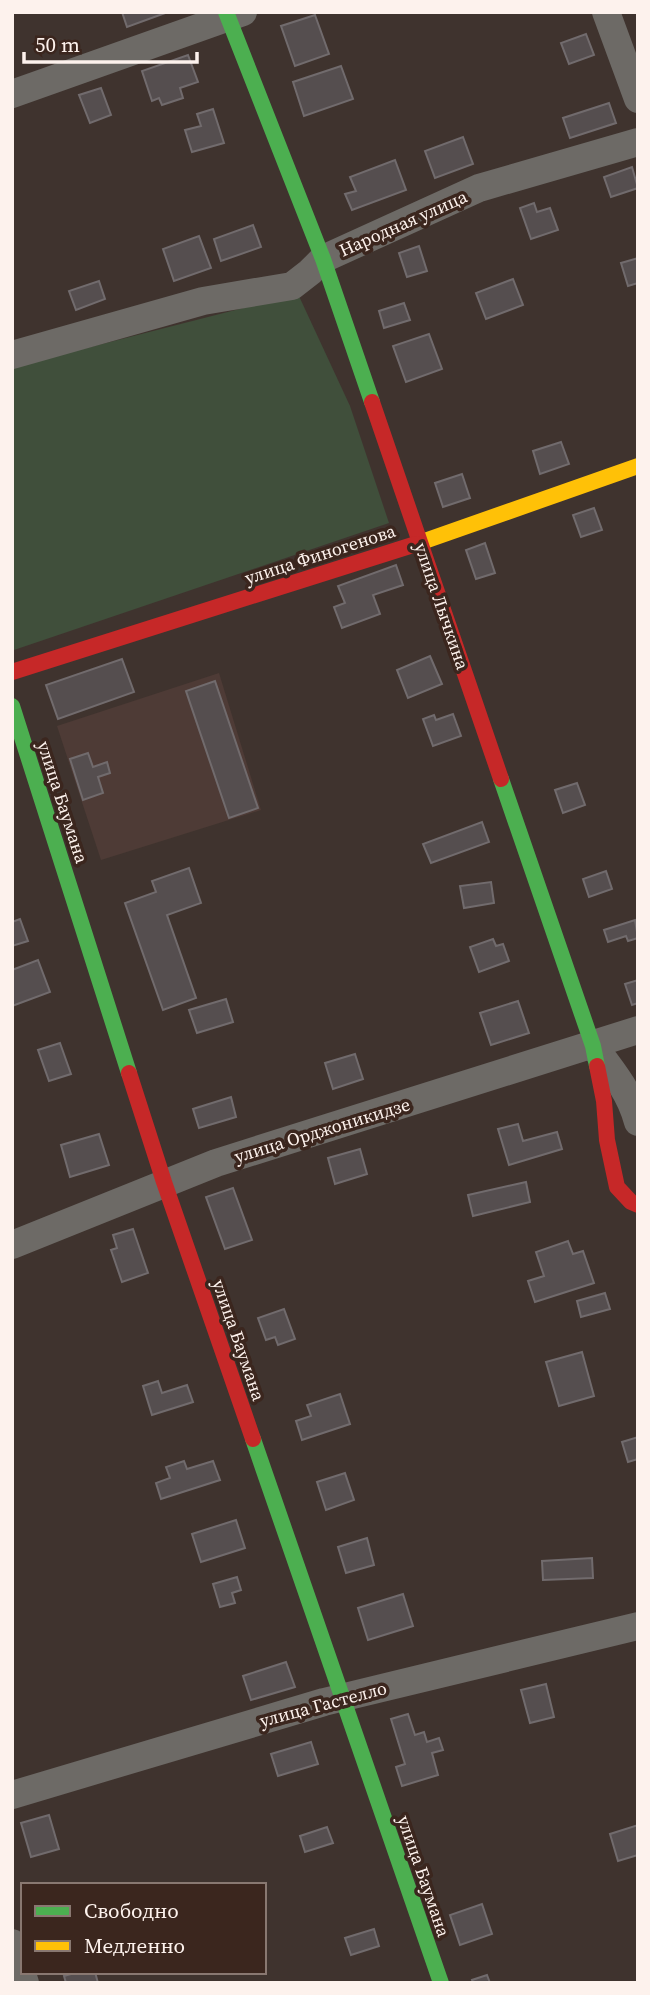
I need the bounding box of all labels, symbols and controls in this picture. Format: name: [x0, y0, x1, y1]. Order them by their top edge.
scale bar: [24, 21, 198, 65]
text: 50 m: [35, 30, 80, 59]
street label: Народная улица: [335, 183, 472, 262]
street label: улица Финогенова: [241, 518, 399, 590]
street label: улица Лычкина: [409, 539, 476, 674]
street label: улица Баумана: [31, 738, 95, 867]
street label: улица Орджоникидзе: [231, 1091, 413, 1169]
street label: улица Баумана: [206, 1276, 272, 1405]
street label: улица Гастелло: [257, 1675, 389, 1733]
street label: улица Баумана: [391, 1812, 457, 1941]
legend: [21, 1883, 266, 1974]
text: Свободно: [84, 1896, 179, 1925]
text: Медленно: [84, 1931, 185, 1960]

